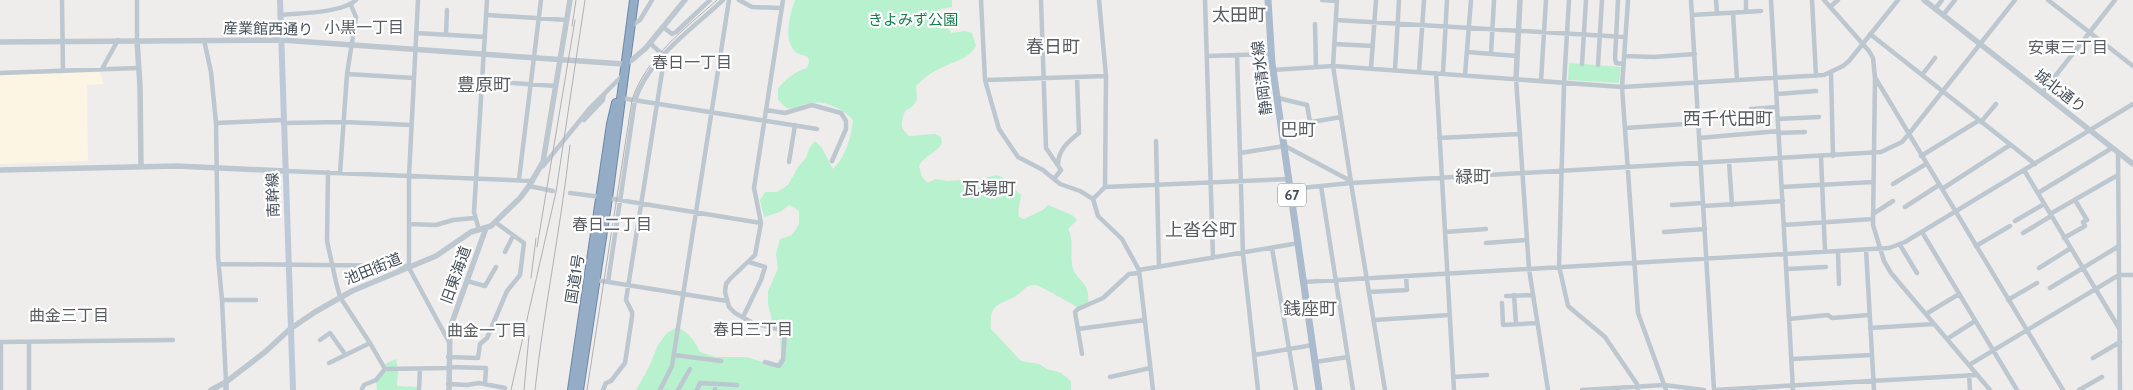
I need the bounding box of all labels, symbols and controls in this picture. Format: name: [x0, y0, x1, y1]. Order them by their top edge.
district label: 太田町: [1212, 4, 1266, 26]
park label: きよみず公園: [868, 11, 958, 29]
district label: 小黒一丁目: [324, 18, 404, 37]
street label: 産業館西通り: [223, 19, 313, 39]
district label: 春日町: [1026, 36, 1080, 58]
district label: 安東三丁目: [2028, 38, 2108, 57]
street label: 静岡清水線: [1248, 40, 1276, 116]
district label: 春日一丁目: [652, 53, 732, 72]
street label: 城北通り: [2031, 65, 2089, 117]
district label: 豊原町: [457, 74, 511, 96]
district label: 西千代田町: [1683, 108, 1773, 130]
district label: 巴町: [1280, 119, 1316, 141]
district label: 緑町: [1455, 166, 1491, 188]
street label: 南幹線: [263, 172, 283, 218]
district label: 瓦場町: [962, 178, 1016, 200]
road number: 67: [1278, 184, 1306, 206]
district label: 春日二丁目: [572, 215, 652, 234]
district label: 上沓谷町: [1165, 219, 1237, 241]
street label: 旧東海道: [437, 244, 475, 306]
street label: 池田街道: [342, 249, 404, 289]
street label: 国道1号: [562, 253, 588, 305]
district label: 銭座町: [1283, 298, 1337, 320]
district label: 曲金三丁目: [29, 306, 109, 325]
district label: 春日三丁目: [713, 320, 793, 339]
district label: 曲金一丁目: [447, 321, 527, 340]

